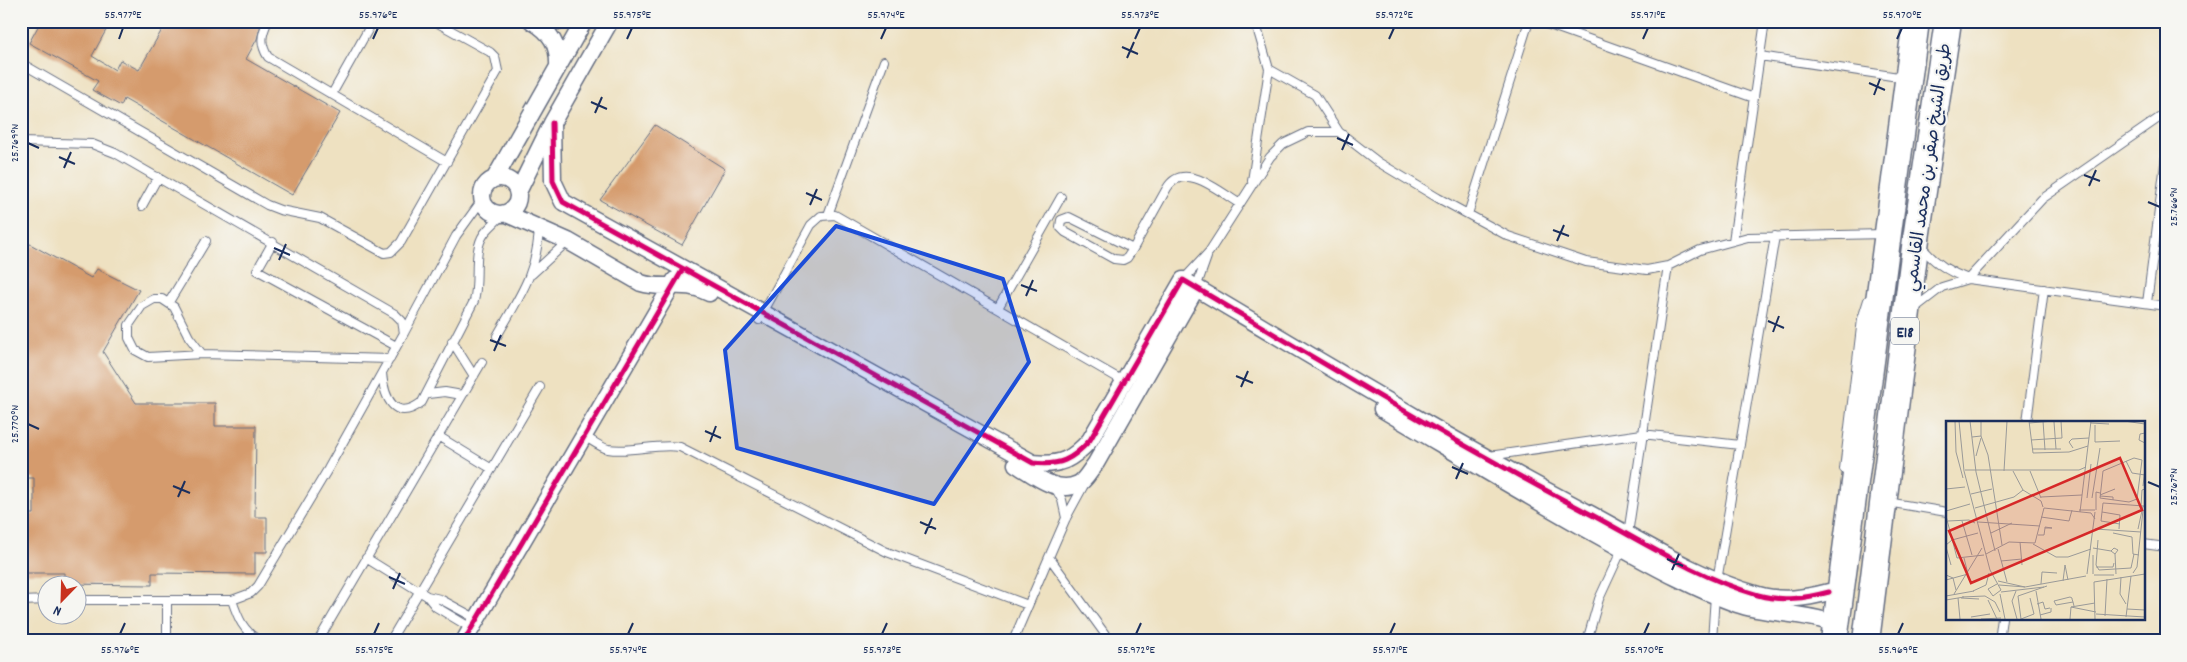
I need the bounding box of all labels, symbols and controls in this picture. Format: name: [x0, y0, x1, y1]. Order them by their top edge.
text: 55.977°E: [104, 7, 142, 24]
text: 55.976°E: [359, 7, 398, 24]
text: 55.975°E: [613, 7, 652, 24]
text: 55.974°E: [867, 7, 905, 24]
text: 55.973°E: [1121, 7, 1159, 24]
text: 55.972°E: [1375, 7, 1413, 24]
text: 55.971°E: [1630, 7, 1666, 24]
text: 55.970°E: [1882, 7, 1922, 24]
street label: طريق الشيخ صقر بن محمد القاسمي: [1900, 42, 1960, 293]
text: 25.769°N: [7, 124, 24, 162]
text: 25.766°N: [2166, 187, 2183, 226]
road number: E18: [1891, 318, 1919, 344]
text: 25.770°N: [7, 405, 24, 443]
inset map: [1946, 421, 2144, 620]
text: 25.767°N: [2166, 468, 2183, 506]
north arrow: [38, 574, 88, 624]
text: N: [51, 600, 65, 621]
text: 55.976°E: [101, 642, 140, 659]
text: 55.975°E: [355, 642, 394, 659]
text: 55.974°E: [609, 642, 647, 659]
text: 55.973°E: [863, 642, 901, 659]
text: 55.972°E: [1117, 642, 1155, 659]
text: 55.971°E: [1372, 642, 1408, 659]
text: 55.970°E: [1624, 642, 1664, 659]
text: 55.969°E: [1878, 642, 1918, 659]

